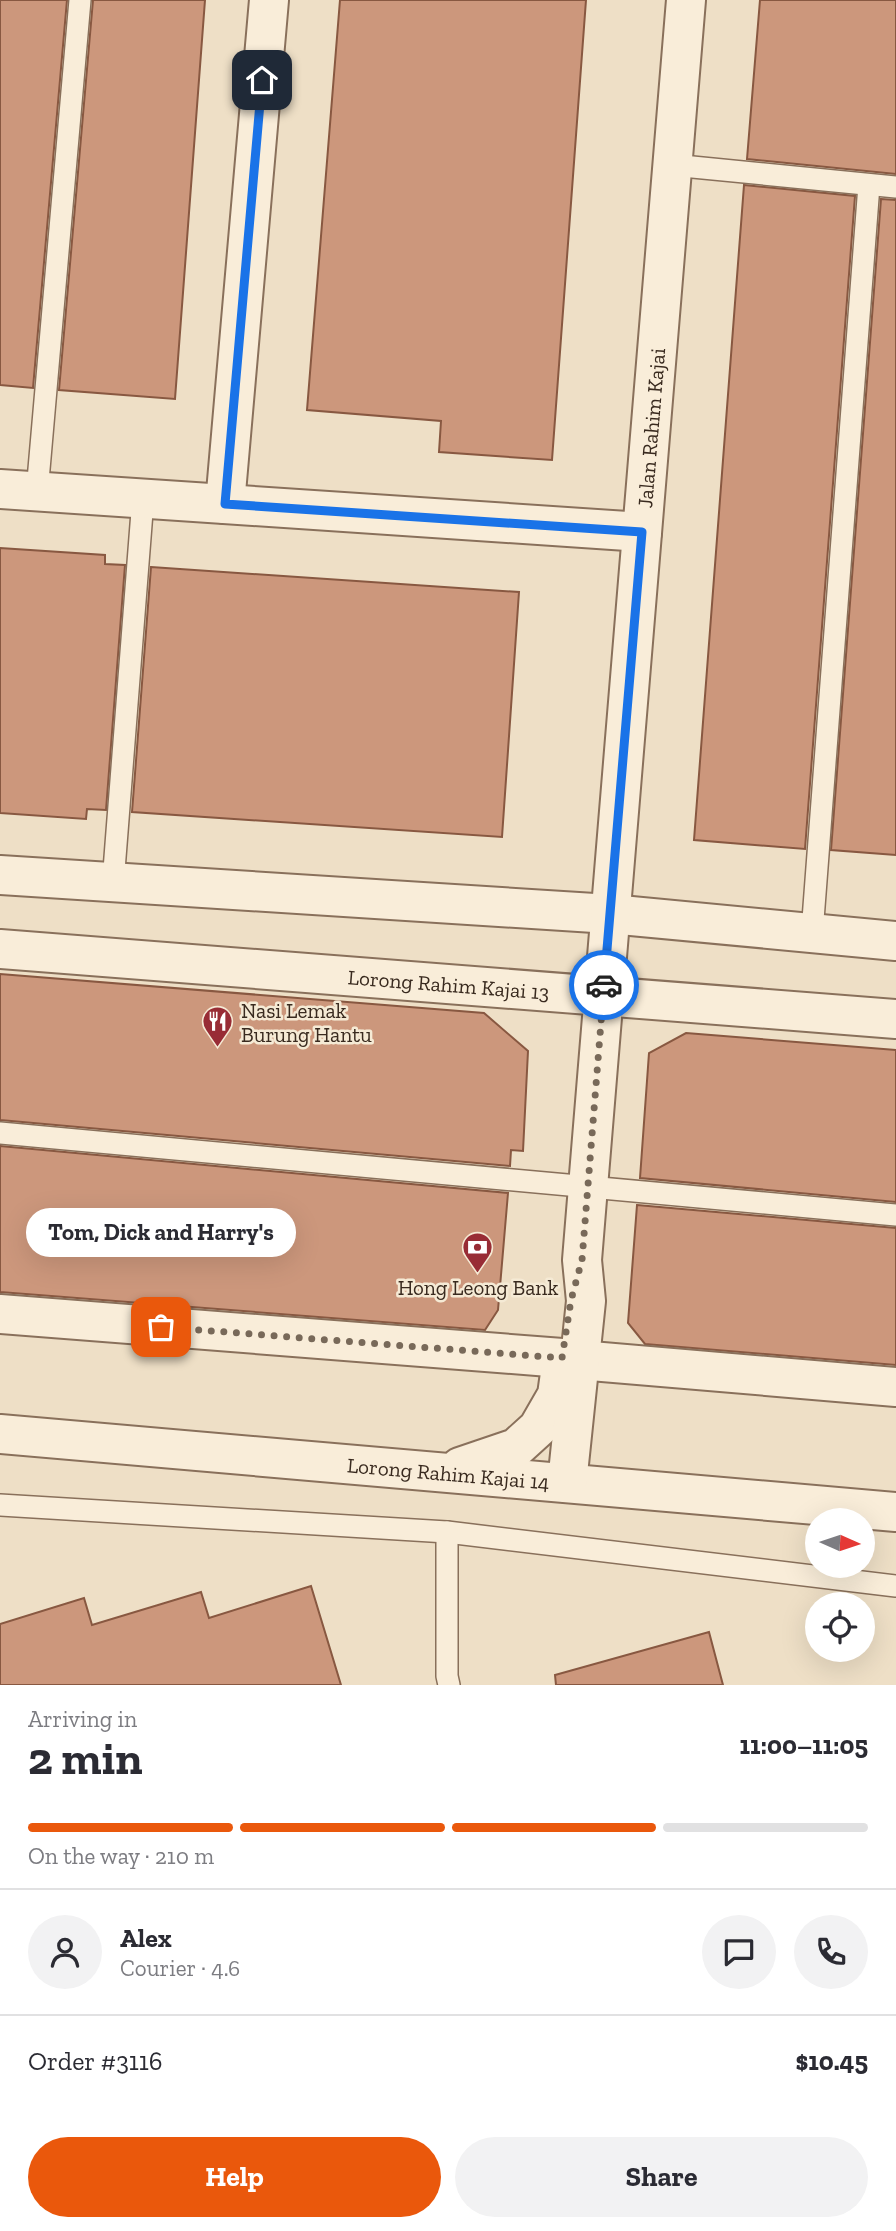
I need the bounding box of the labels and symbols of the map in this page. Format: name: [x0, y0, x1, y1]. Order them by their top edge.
pin: [232, 50, 292, 110]
street label: Jalan Rahim Kajai: [632, 347, 670, 509]
courier: [569, 950, 639, 1020]
street label: Lorong Rahim Kajai 13: [347, 964, 550, 1004]
place label: Nasi Lemak Burung Hantu: [241, 998, 372, 1047]
restaurant icon: Nasi Lemak Burung Hantu: [201, 1005, 235, 1049]
callout: Tom, Dick and Harry's: [26, 1208, 296, 1257]
bank icon: Hong Leong Bank: [461, 1230, 495, 1274]
place label: Hong Leong Bank: [398, 1275, 558, 1300]
pin: [131, 1297, 191, 1357]
street label: Lorong Rahim Kajai 14: [346, 1452, 551, 1494]
north arrow: [805, 1508, 875, 1578]

